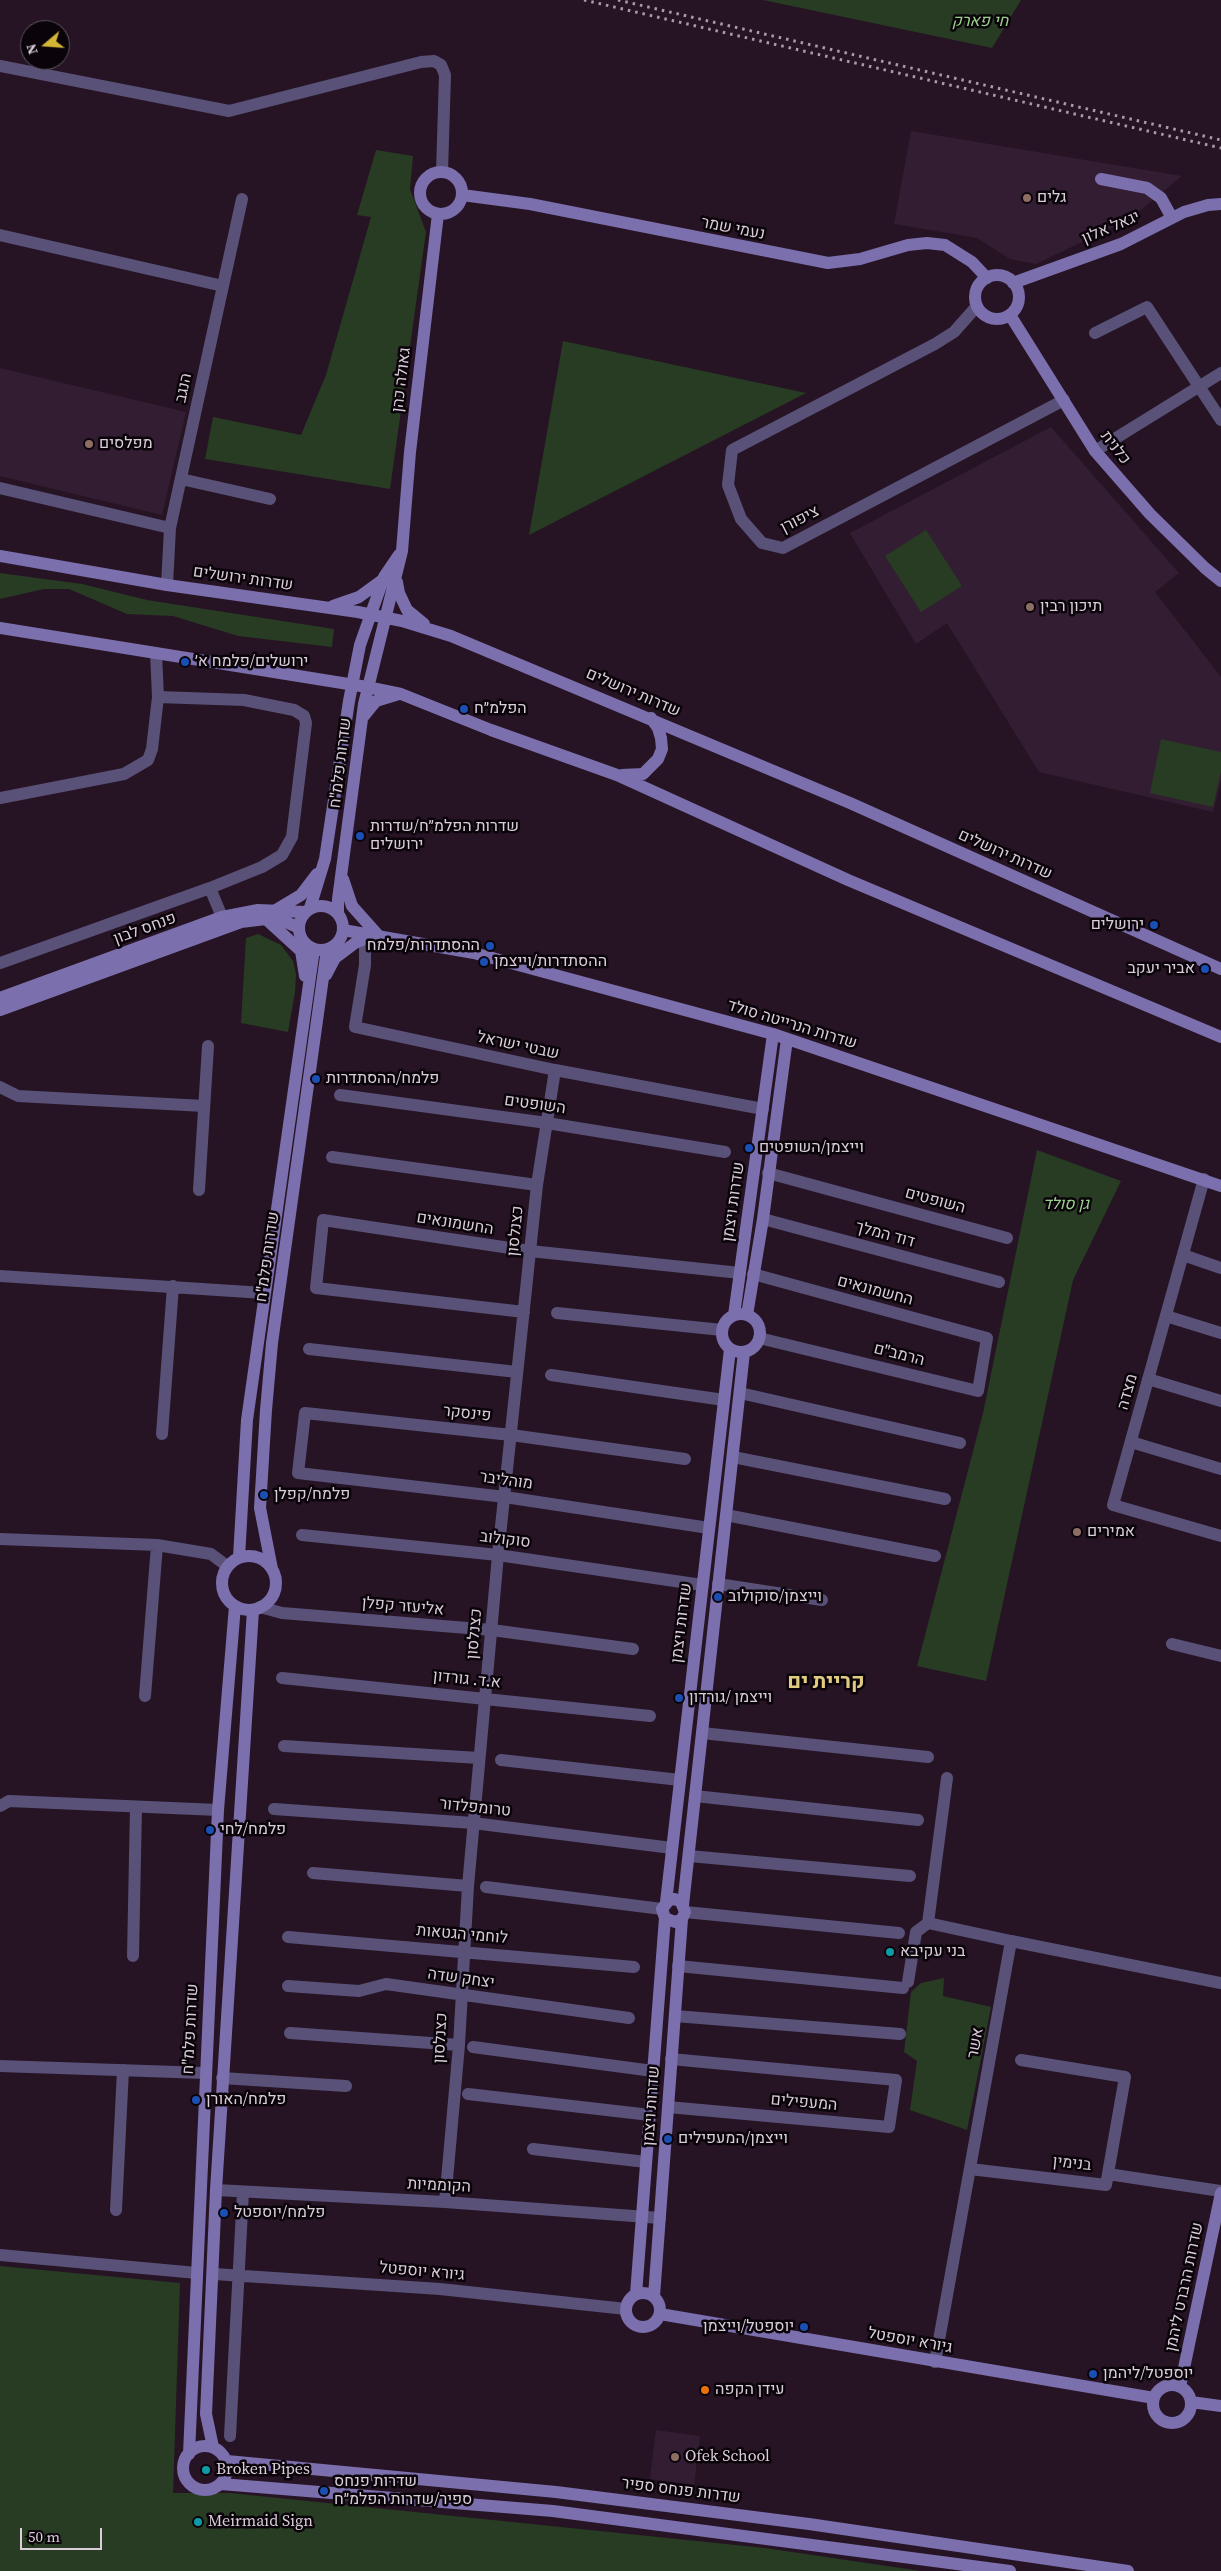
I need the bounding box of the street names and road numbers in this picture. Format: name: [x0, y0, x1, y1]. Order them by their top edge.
street label: יגאל אלון: [1079, 207, 1143, 249]
street label: נעמי שמר: [700, 213, 766, 245]
street label: גאולה כהן: [389, 347, 415, 413]
street label: הנגב: [172, 371, 196, 405]
street label: כלנית: [1096, 427, 1134, 469]
street label: ציפורן: [777, 502, 823, 538]
street label: שדרות ירושלים: [192, 562, 294, 596]
street label: שדרות ירושלים: [583, 665, 683, 721]
street label: שדרות פלמ"ח: [326, 717, 356, 809]
street label: שדרות ירושלים: [955, 826, 1055, 884]
street label: פנחס לבון: [111, 909, 179, 949]
street label: שדרות הנרייטה סולד: [725, 996, 859, 1054]
street label: שבטי ישראל: [475, 1028, 561, 1064]
street label: השופטים: [503, 1091, 567, 1119]
street label: שדרות ויצמן: [719, 1161, 749, 1243]
street label: השופטים: [903, 1184, 967, 1218]
street label: כצנלסון: [504, 1205, 528, 1257]
street label: החשמונאים: [415, 1208, 495, 1240]
street label: שדרות פלמ"ח: [252, 1211, 284, 1303]
street label: דוד המלך: [853, 1218, 917, 1252]
street label: החשמונאים: [835, 1272, 915, 1310]
street label: הרמב"ם: [872, 1339, 926, 1371]
street label: מצדה: [1114, 1372, 1142, 1412]
street label: פינסקר: [442, 1402, 492, 1426]
street label: מוהליבר: [478, 1468, 534, 1494]
street label: סוקולוב: [479, 1527, 531, 1553]
street label: שדרות ויצמן: [668, 1582, 696, 1664]
street label: אליעזר קפלן: [361, 1594, 445, 1620]
street label: כצנלסון: [463, 1608, 487, 1660]
street label: א.ד. גורדון: [432, 1667, 502, 1693]
street label: טרומפלדור: [438, 1795, 512, 1821]
street label: לוחמי הגטאות: [415, 1921, 509, 1949]
street label: יצחק שדה: [426, 1965, 496, 1993]
street label: שדרות פלמ"ח: [179, 1983, 203, 2075]
street label: כצנלסון: [430, 2012, 452, 2064]
street label: אשר: [964, 2026, 988, 2060]
street label: שדרות ויצמן: [640, 2065, 664, 2147]
street label: המעפילים: [770, 2091, 838, 2115]
street label: בנימין: [1052, 2152, 1092, 2176]
street label: הקוממיות: [407, 2175, 471, 2197]
street label: שדרות הרברט ליהמן: [1162, 2221, 1208, 2353]
street label: גיורא יוספטל: [379, 2259, 465, 2285]
street label: גיורא יוספטל: [866, 2324, 954, 2358]
street label: שדרות פנחס ספיר: [620, 2474, 742, 2508]

